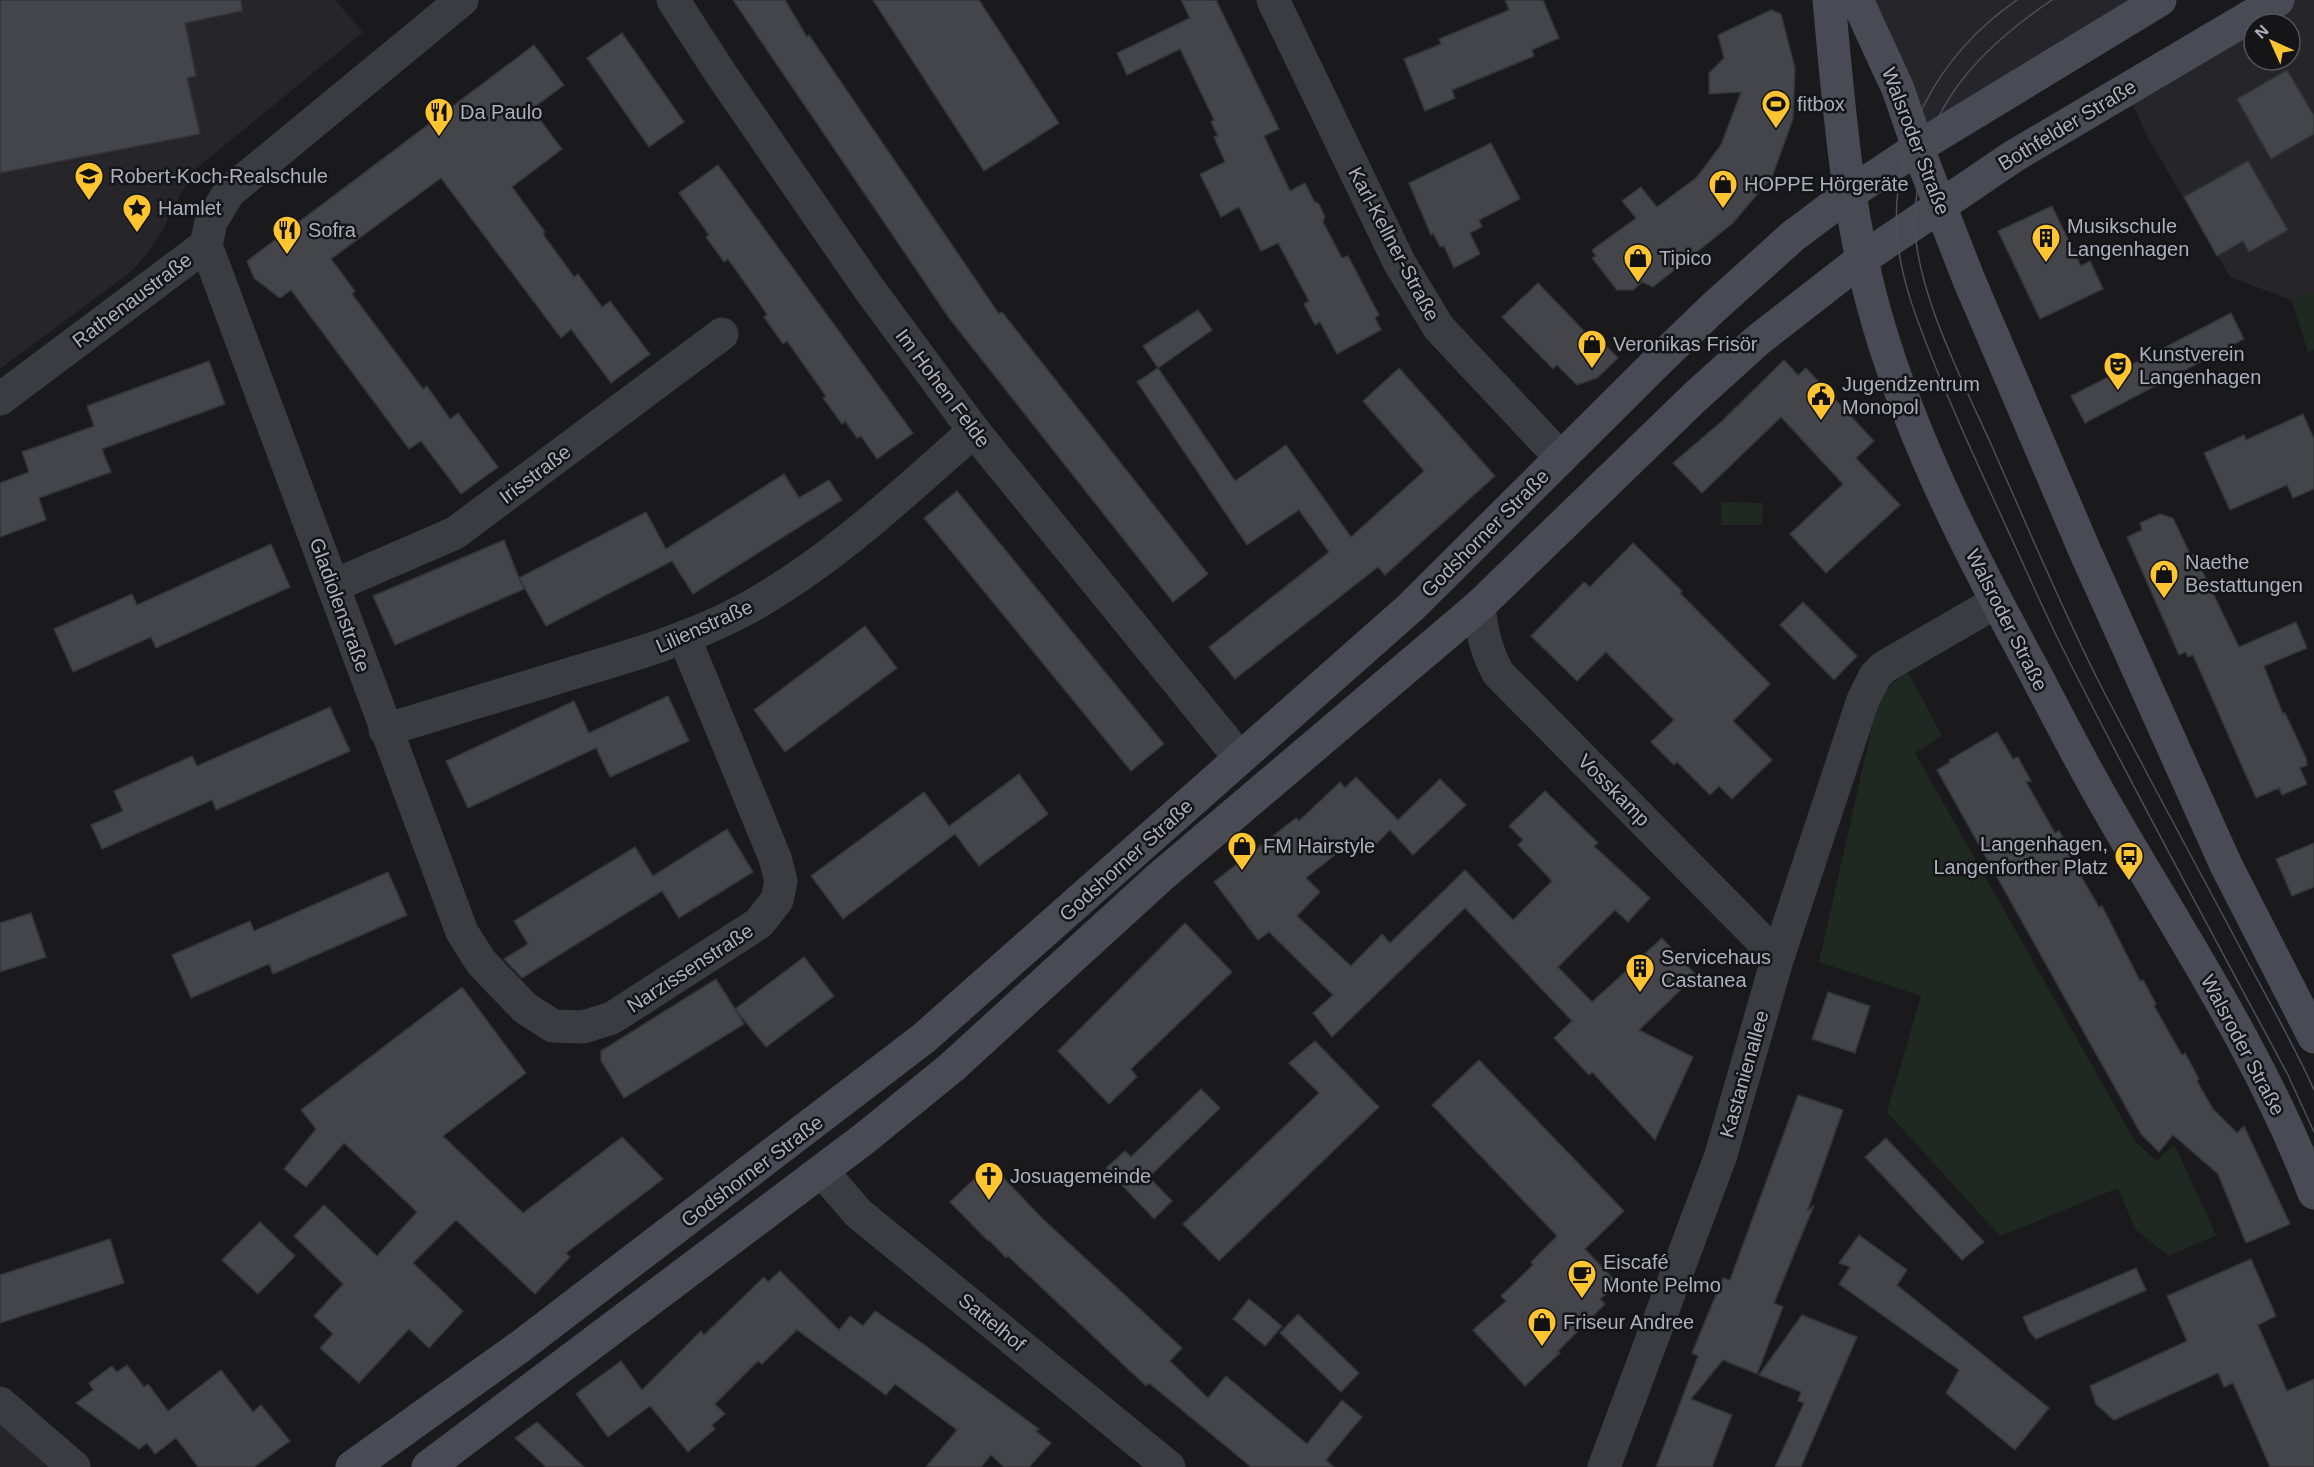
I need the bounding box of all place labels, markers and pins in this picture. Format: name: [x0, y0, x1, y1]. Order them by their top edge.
sports icon: fitbox: [1760, 88, 1792, 130]
place label: fitbox: [1797, 93, 1845, 115]
restaurant icon: Da Paulo: [423, 96, 455, 138]
place label: Da Paulo: [460, 101, 542, 123]
school or university icon: Robert-Koch-Realschule: [73, 160, 105, 202]
place label: Robert-Koch-Realschule: [110, 165, 328, 187]
shop icon: HOPPE Hörgeräte: [1707, 168, 1739, 210]
place label: HOPPE Hörgeräte: [1744, 173, 1909, 195]
place icon: Hamlet: [121, 192, 153, 234]
place label: Hamlet: [158, 197, 222, 219]
restaurant icon: Sofra: [271, 214, 303, 256]
place label: Musikschule Langenhagen: [2067, 215, 2189, 260]
place label: Sofra: [308, 219, 357, 241]
building icon: Musikschule Langenhagen: [2030, 222, 2062, 264]
shop icon: Tipico: [1622, 242, 1654, 284]
place label: Tipico: [1659, 247, 1712, 269]
shop icon: Veronikas Frisör: [1576, 328, 1608, 370]
place label: Veronikas Frisör: [1613, 333, 1758, 355]
place label: Kunstverein Langenhagen: [2139, 343, 2261, 388]
theatre icon: Kunstverein Langenhagen: [2102, 350, 2134, 392]
place label: Jugendzentrum Monopol: [1842, 373, 1980, 418]
public building icon: Jugendzentrum Monopol: [1805, 380, 1837, 422]
place label: Naethe Bestattungen: [2185, 551, 2303, 596]
shop icon: Naethe Bestattungen: [2148, 558, 2180, 600]
shop icon: FM Hairstyle: [1226, 830, 1258, 872]
place label: Langenhagen, Langenforther Platz: [1933, 833, 2108, 878]
place label: FM Hairstyle: [1263, 835, 1375, 857]
bus stop icon: Langenhagen, Langenforther Platz: [2113, 840, 2145, 882]
place label: Servicehaus Castanea: [1661, 946, 1771, 991]
building icon: Servicehaus Castanea: [1624, 952, 1656, 994]
church icon: Josuagemeinde: [973, 1160, 1005, 1202]
place label: Josuagemeinde: [1010, 1165, 1151, 1187]
place label: Eiscafé Monte Pelmo: [1603, 1251, 1721, 1296]
cafe icon: Eiscafé Monte Pelmo: [1566, 1258, 1598, 1300]
shop icon: Friseur Andree: [1526, 1306, 1558, 1348]
place label: Friseur Andree: [1563, 1311, 1694, 1333]

